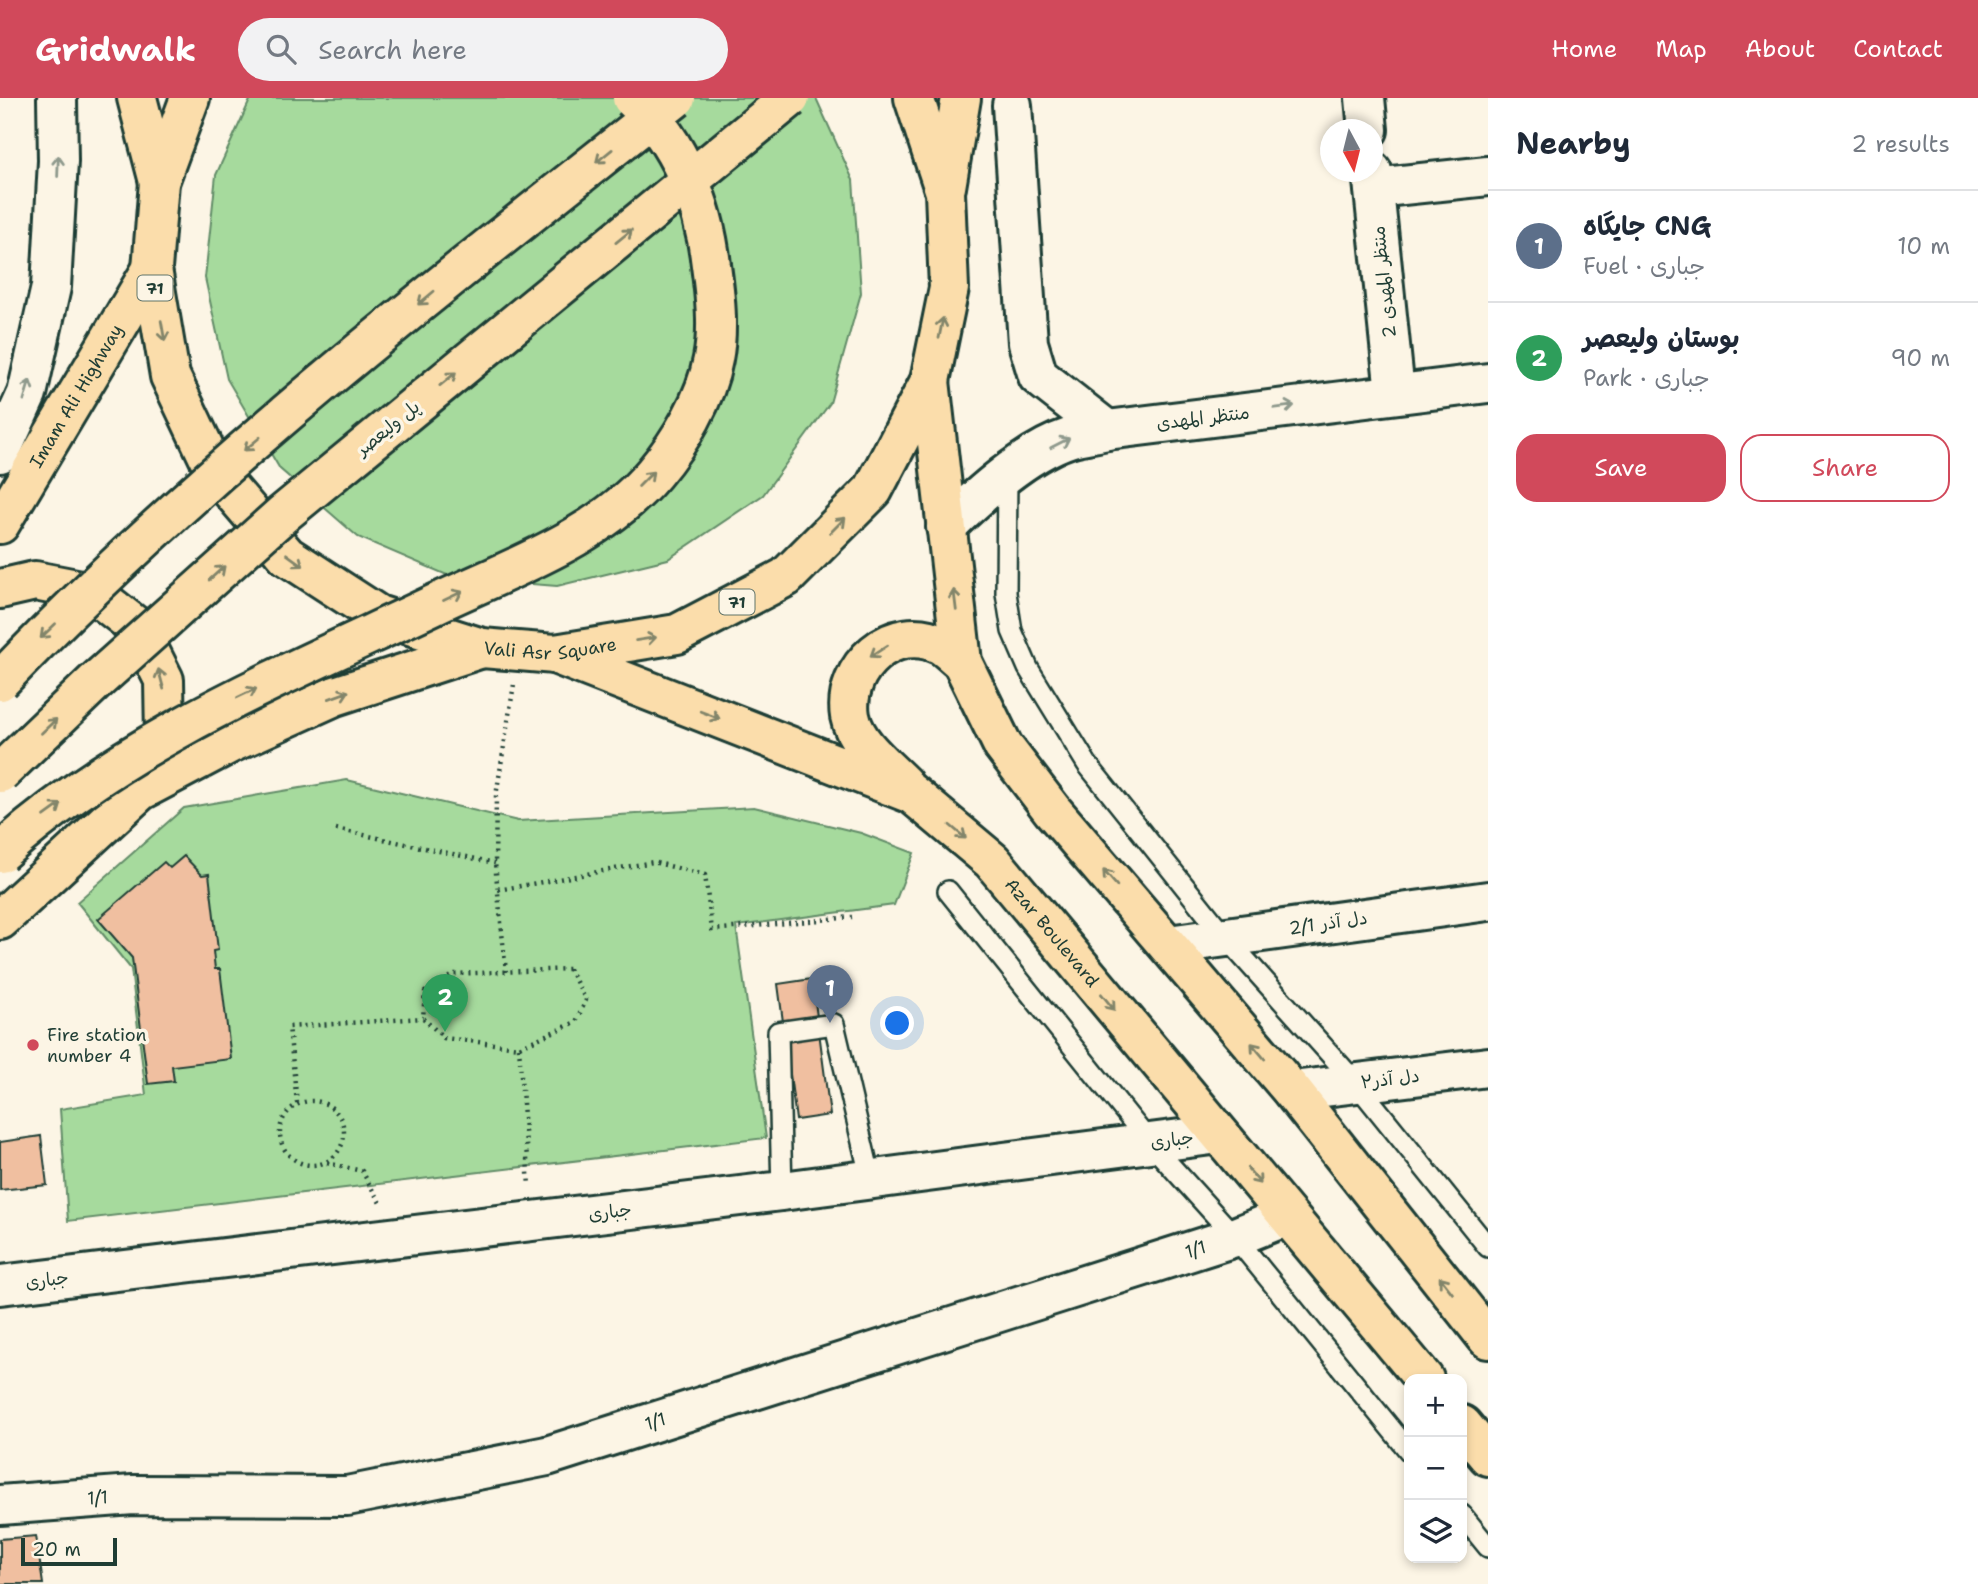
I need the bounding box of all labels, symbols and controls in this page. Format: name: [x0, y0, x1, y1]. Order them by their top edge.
search box: [238, 18, 728, 81]
text: Gridwalk: [35, 27, 196, 72]
icon: search: [262, 30, 300, 68]
text: Search here: [318, 32, 467, 67]
text: Home: [1551, 33, 1617, 65]
text: Map: [1655, 33, 1707, 65]
text: About: [1745, 33, 1815, 65]
text: Contact: [1853, 33, 1943, 65]
north arrow: [1320, 119, 1383, 182]
text: Nearby: [1516, 123, 1631, 164]
text: 2 results: [1851, 129, 1950, 159]
one-way arrow: [595, 148, 613, 164]
one-way arrow: [51, 155, 64, 178]
text: جایگاه CNG: [1583, 208, 1711, 243]
street label: منتظر المهدی 2: [1366, 225, 1402, 339]
one-way arrow: [615, 228, 633, 243]
text: 1: [1534, 231, 1544, 261]
text: 10 m: [1897, 231, 1950, 261]
text: Fuel · جباری: [1583, 251, 1705, 281]
road number: 71: [138, 276, 172, 300]
one-way arrow: [418, 291, 436, 306]
one-way arrow: [934, 317, 948, 339]
one-way arrow: [157, 319, 170, 342]
street label: Imam Ali Highway: [24, 320, 128, 472]
text: بوستان ولیعصر: [1583, 320, 1740, 355]
text: 2: [1531, 343, 1547, 373]
text: 90 m: [1890, 343, 1950, 373]
text: Park · جباری: [1583, 363, 1710, 393]
one-way arrow: [438, 371, 456, 387]
one-way arrow: [21, 380, 34, 402]
street label: پل ولیعصر: [350, 395, 425, 462]
street label: منتظر المهدی: [1155, 400, 1251, 436]
one-way arrow: [1272, 401, 1294, 414]
button: Save: [1516, 434, 1726, 502]
button: Share: [1740, 434, 1950, 502]
one-way arrow: [243, 436, 261, 452]
one-way arrow: [1049, 436, 1070, 450]
one-way arrow: [638, 471, 655, 488]
one-way arrow: [829, 517, 846, 534]
one-way arrow: [285, 553, 304, 567]
one-way arrow: [208, 564, 225, 581]
one-way arrow: [442, 588, 463, 602]
road number: 71: [720, 589, 754, 614]
one-way arrow: [948, 589, 961, 612]
one-way arrow: [40, 623, 57, 640]
street label: Vali Asr Square: [483, 632, 618, 666]
one-way arrow: [634, 632, 657, 645]
one-way arrow: [870, 643, 889, 658]
one-way arrow: [154, 669, 167, 691]
one-way arrow: [236, 686, 257, 699]
one-way arrow: [327, 688, 349, 701]
one-way arrow: [699, 709, 721, 722]
one-way arrow: [40, 718, 57, 735]
one-way arrow: [43, 803, 62, 817]
one-way arrow: [948, 824, 966, 840]
one-way arrow: [1102, 869, 1118, 887]
street label: Azar Boulevard: [999, 873, 1104, 992]
street label: دل آذر 2/1: [1287, 906, 1369, 940]
pin: 1: [807, 965, 853, 1023]
pin: 2: [422, 974, 468, 1032]
one-way arrow: [1100, 993, 1116, 1011]
your location: [880, 1006, 914, 1040]
place label: Fire station number 4: [47, 1023, 147, 1068]
marker: Fire station number 4: [25, 1037, 41, 1053]
one-way arrow: [1250, 1042, 1266, 1060]
street label: دل آذر۲: [1359, 1063, 1421, 1095]
street label: جباری: [1149, 1125, 1195, 1155]
one-way arrow: [1246, 1167, 1262, 1185]
street label: جباری: [587, 1197, 633, 1227]
street label: 1/1: [1182, 1235, 1209, 1264]
street label: جباری: [24, 1265, 70, 1295]
one-way arrow: [1438, 1277, 1453, 1295]
map controls: [1404, 1374, 1467, 1563]
button: +: [1404, 1374, 1467, 1437]
street label: 1/1: [642, 1407, 669, 1436]
button: −: [1404, 1437, 1467, 1500]
street label: 1/1: [86, 1485, 109, 1510]
button: layers: [1404, 1500, 1467, 1563]
scale bar: [21, 1535, 117, 1567]
text: 20 m: [32, 1537, 81, 1562]

